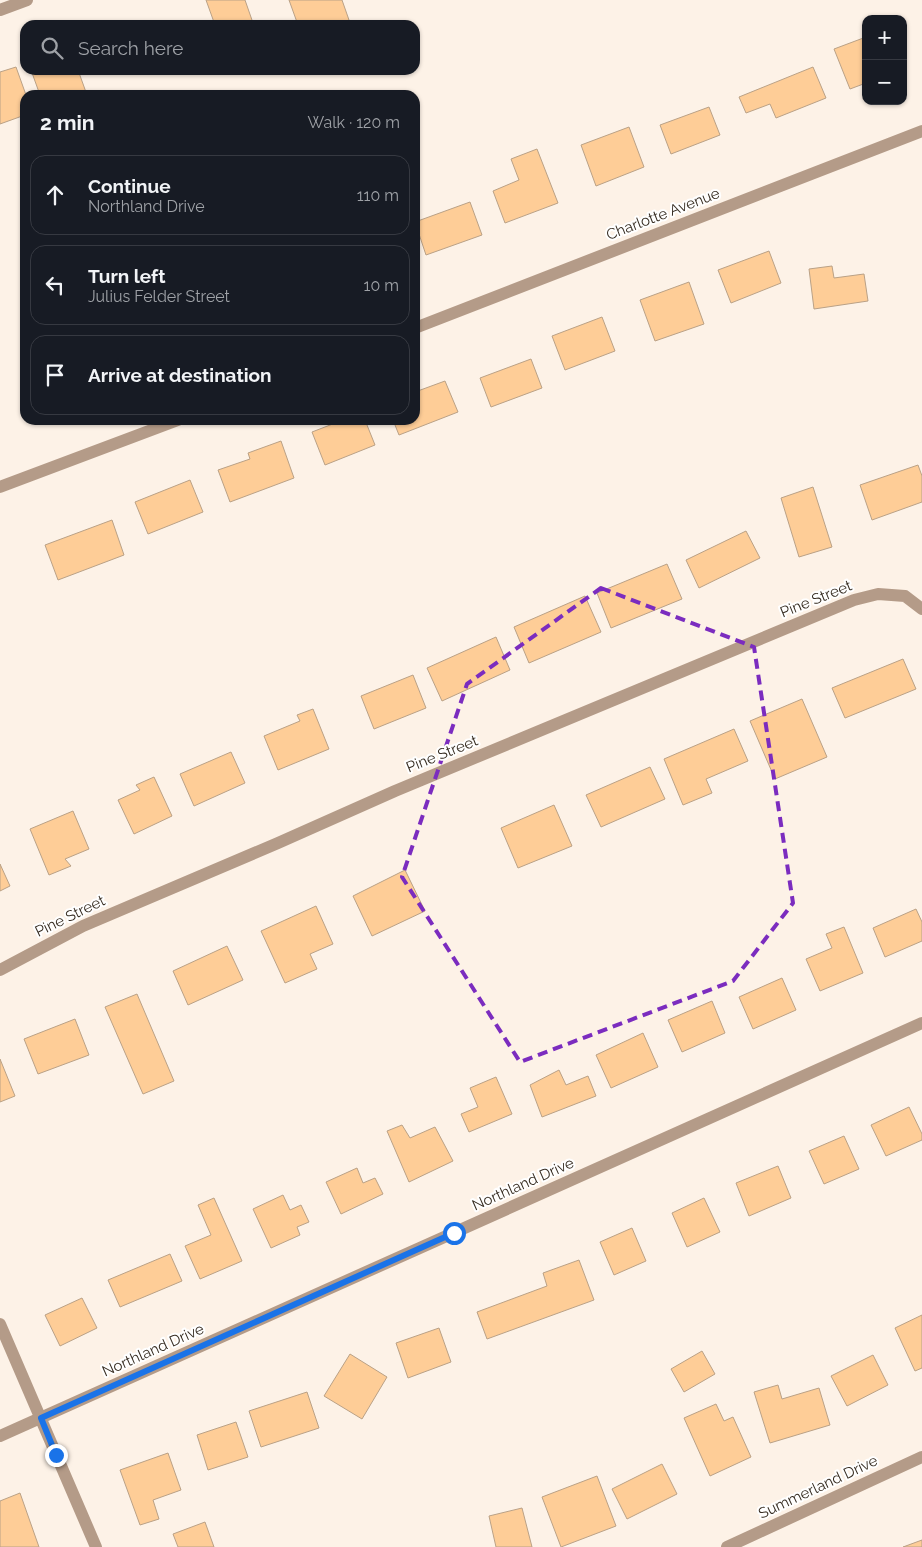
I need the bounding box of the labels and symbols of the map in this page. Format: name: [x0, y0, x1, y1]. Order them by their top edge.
street label: Charlotte Avenue: [604, 184, 722, 244]
street label: Pine Street: [778, 577, 854, 621]
street label: Pine Street: [404, 732, 480, 776]
street label: Pine Street: [32, 891, 108, 941]
street label: Northland Drive: [469, 1153, 577, 1214]
route start: [443, 1222, 466, 1245]
street label: Northland Drive: [99, 1319, 207, 1380]
route end: [45, 1444, 68, 1467]
street label: Summerland Drive: [755, 1451, 881, 1523]

